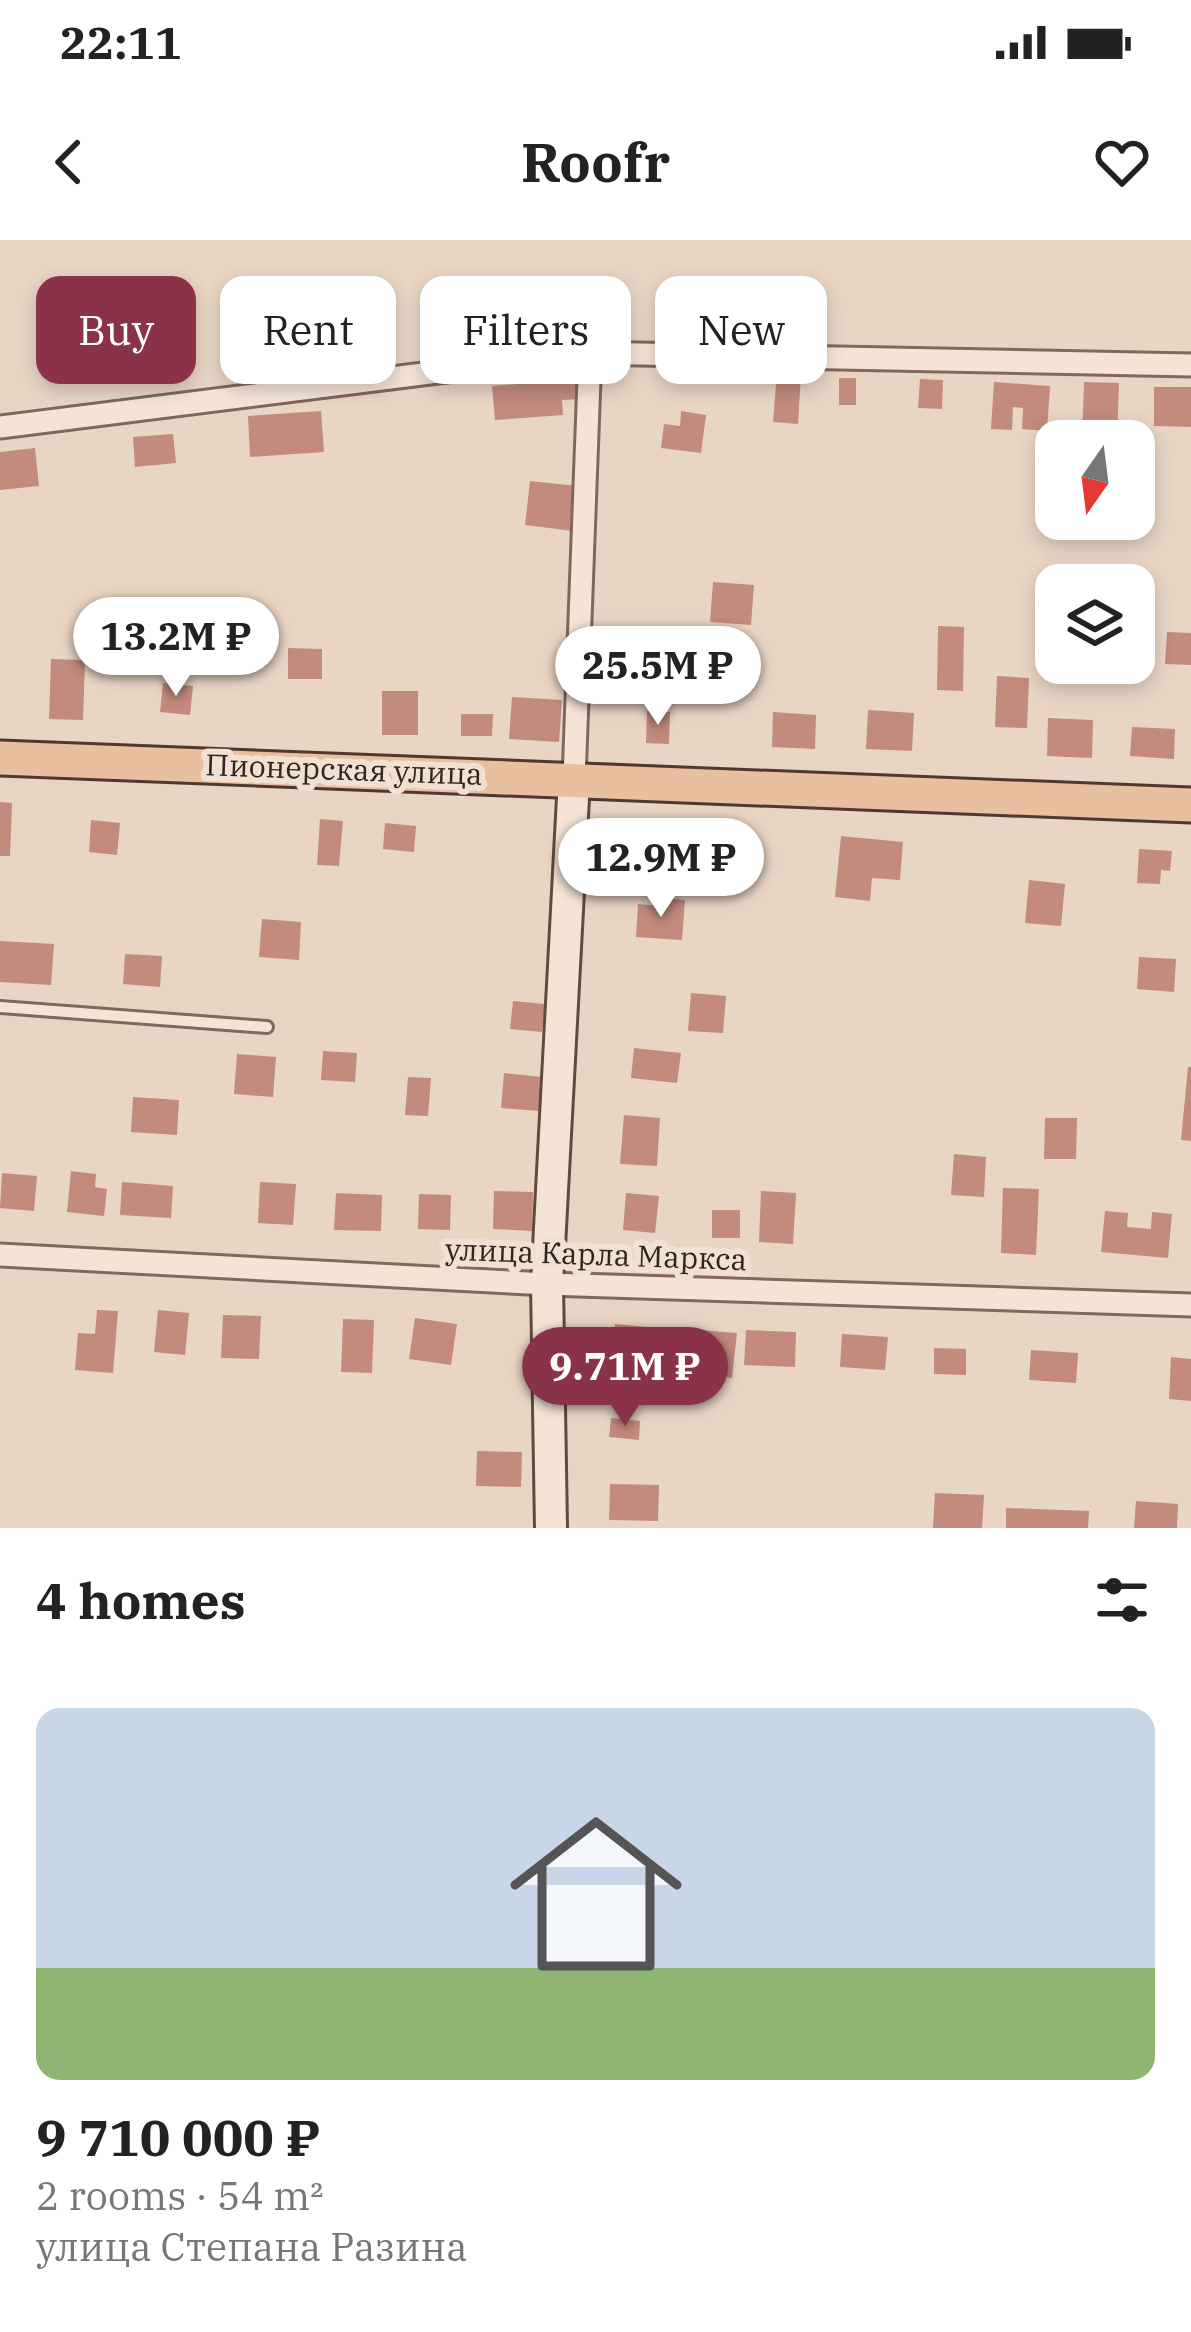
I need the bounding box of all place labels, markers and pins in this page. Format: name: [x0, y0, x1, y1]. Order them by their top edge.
pin: 13.2M ₽: [65, 597, 287, 699]
pin: 25.5M ₽: [547, 626, 769, 728]
pin: 12.9M ₽: [550, 818, 772, 920]
pin: 9.71M ₽: [514, 1327, 736, 1429]

